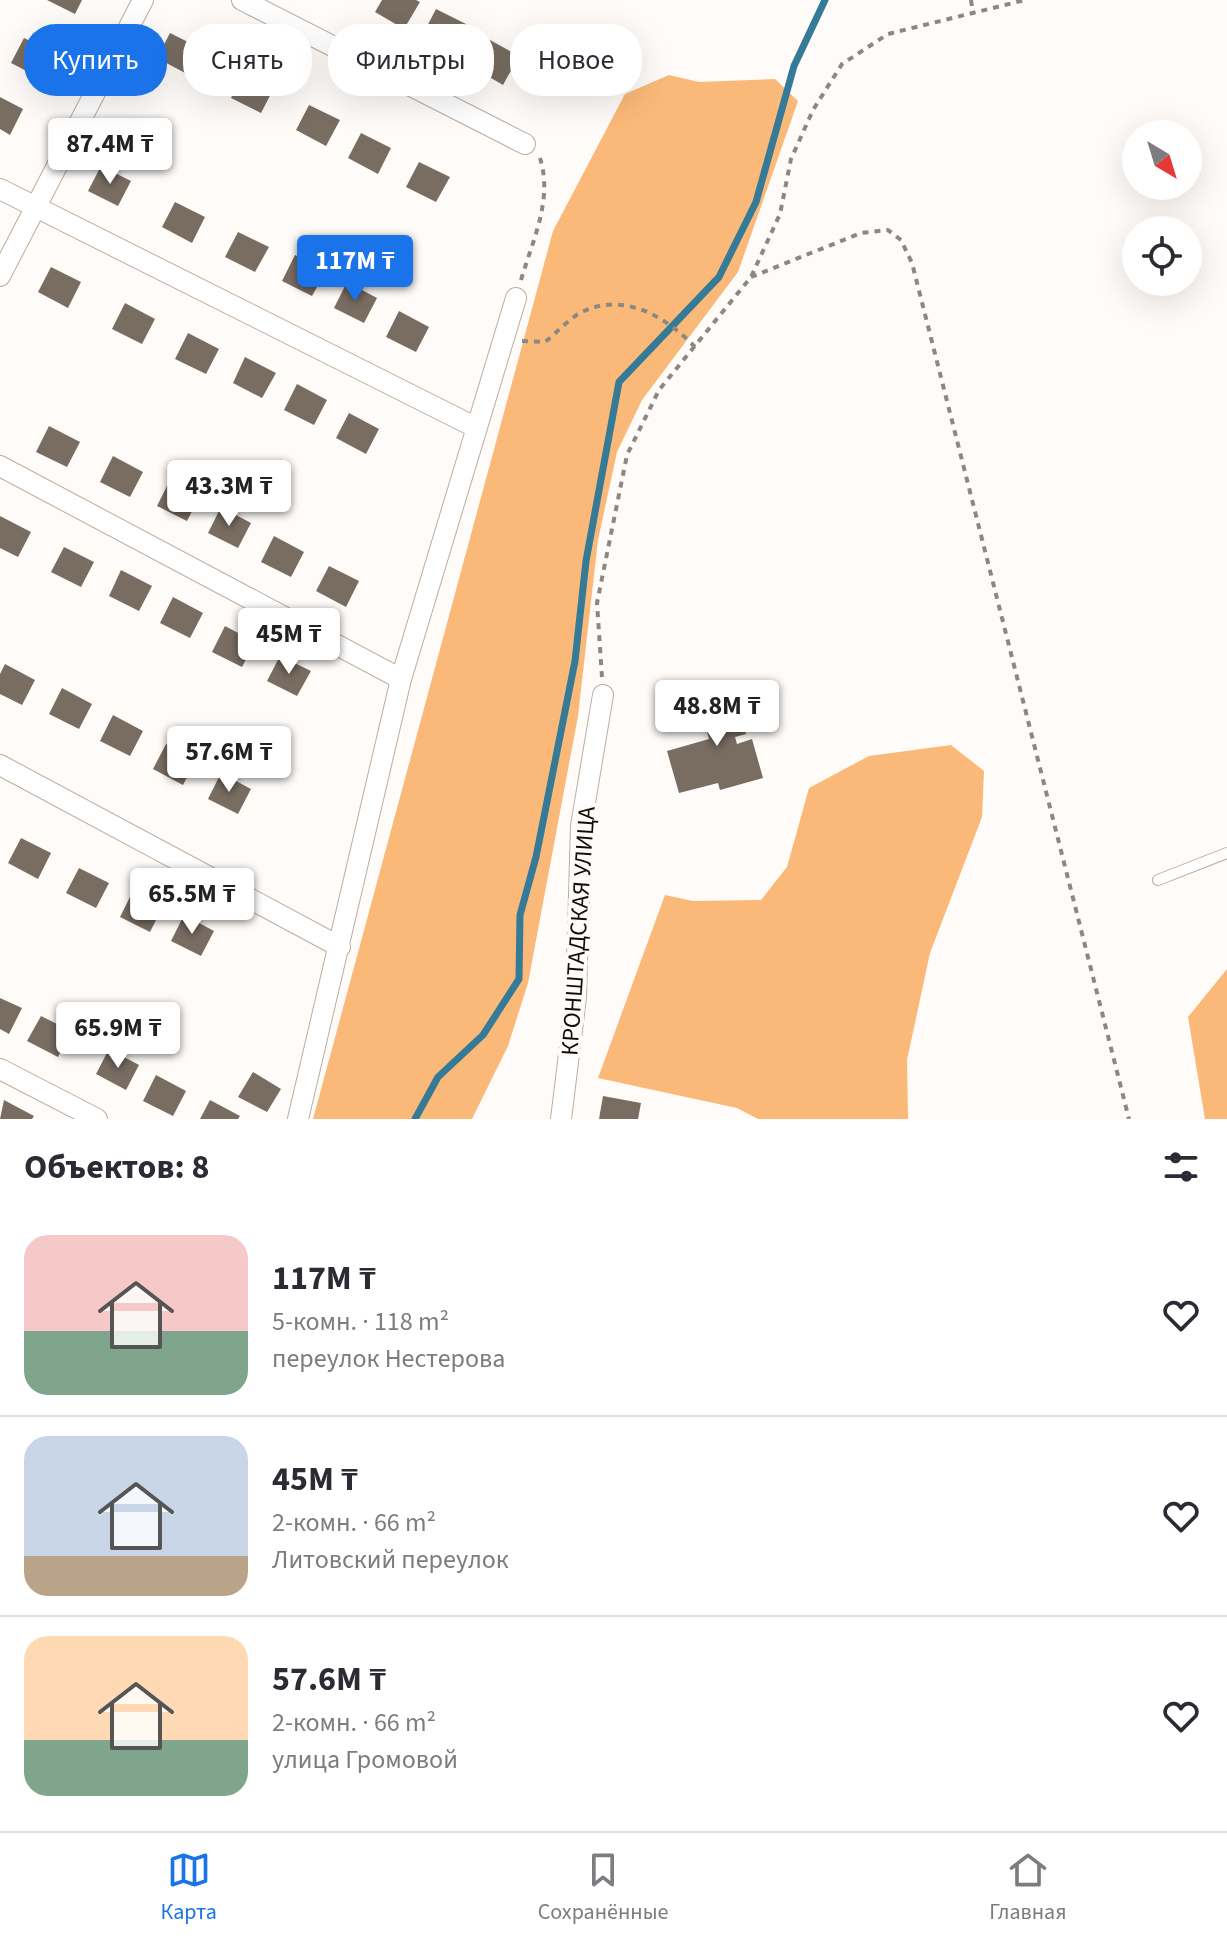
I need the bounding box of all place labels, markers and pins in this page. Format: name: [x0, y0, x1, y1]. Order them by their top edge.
pin: 87.4M ₸: [36, 118, 184, 186]
pin: 117M ₸: [290, 235, 420, 303]
pin: 43.3M ₸: [155, 460, 303, 528]
pin: 45M ₸: [233, 608, 345, 676]
pin: 48.8M ₸: [643, 680, 791, 748]
pin: 57.6M ₸: [155, 726, 303, 794]
pin: 65.5M ₸: [118, 868, 266, 936]
pin: 65.9M ₸: [44, 1002, 192, 1070]

